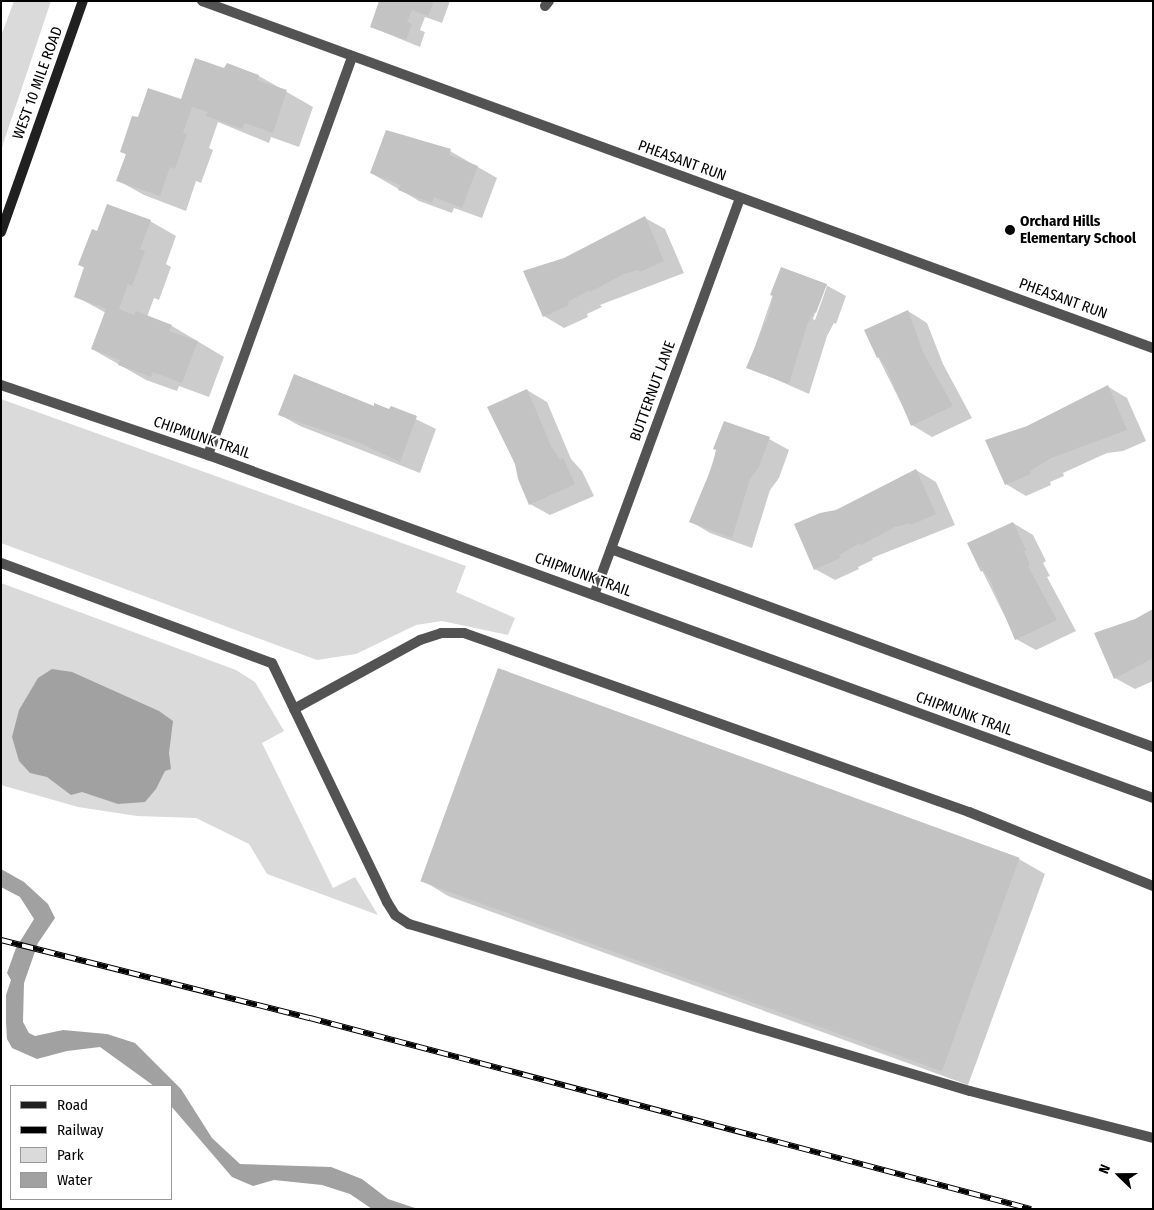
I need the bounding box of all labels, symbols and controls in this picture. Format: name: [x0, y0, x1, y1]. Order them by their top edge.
street label: WEST 10 MILE ROAD: [9, 24, 67, 142]
street label: PHEASANT RUN: [635, 137, 729, 185]
place label: Orchard Hills Elementary School: [1020, 212, 1136, 247]
marker: Orchard Hills Elementary School: [1004, 224, 1016, 236]
street label: PHEASANT RUN: [1016, 275, 1110, 323]
street label: BUTTERNUT LANE: [627, 338, 679, 444]
street label: CHIPMUNK TRAIL: [151, 413, 253, 463]
street label: CHIPMUNK TRAIL: [532, 549, 634, 601]
street label: CHIPMUNK TRAIL: [913, 688, 1015, 740]
legend: [10, 1085, 172, 1200]
text: Road: [57, 1096, 88, 1114]
text: Railway: [57, 1121, 104, 1139]
text: Park: [57, 1146, 84, 1164]
north arrow: [1094, 1150, 1144, 1200]
text: N: [1095, 1162, 1114, 1176]
text: Water: [57, 1171, 92, 1189]

